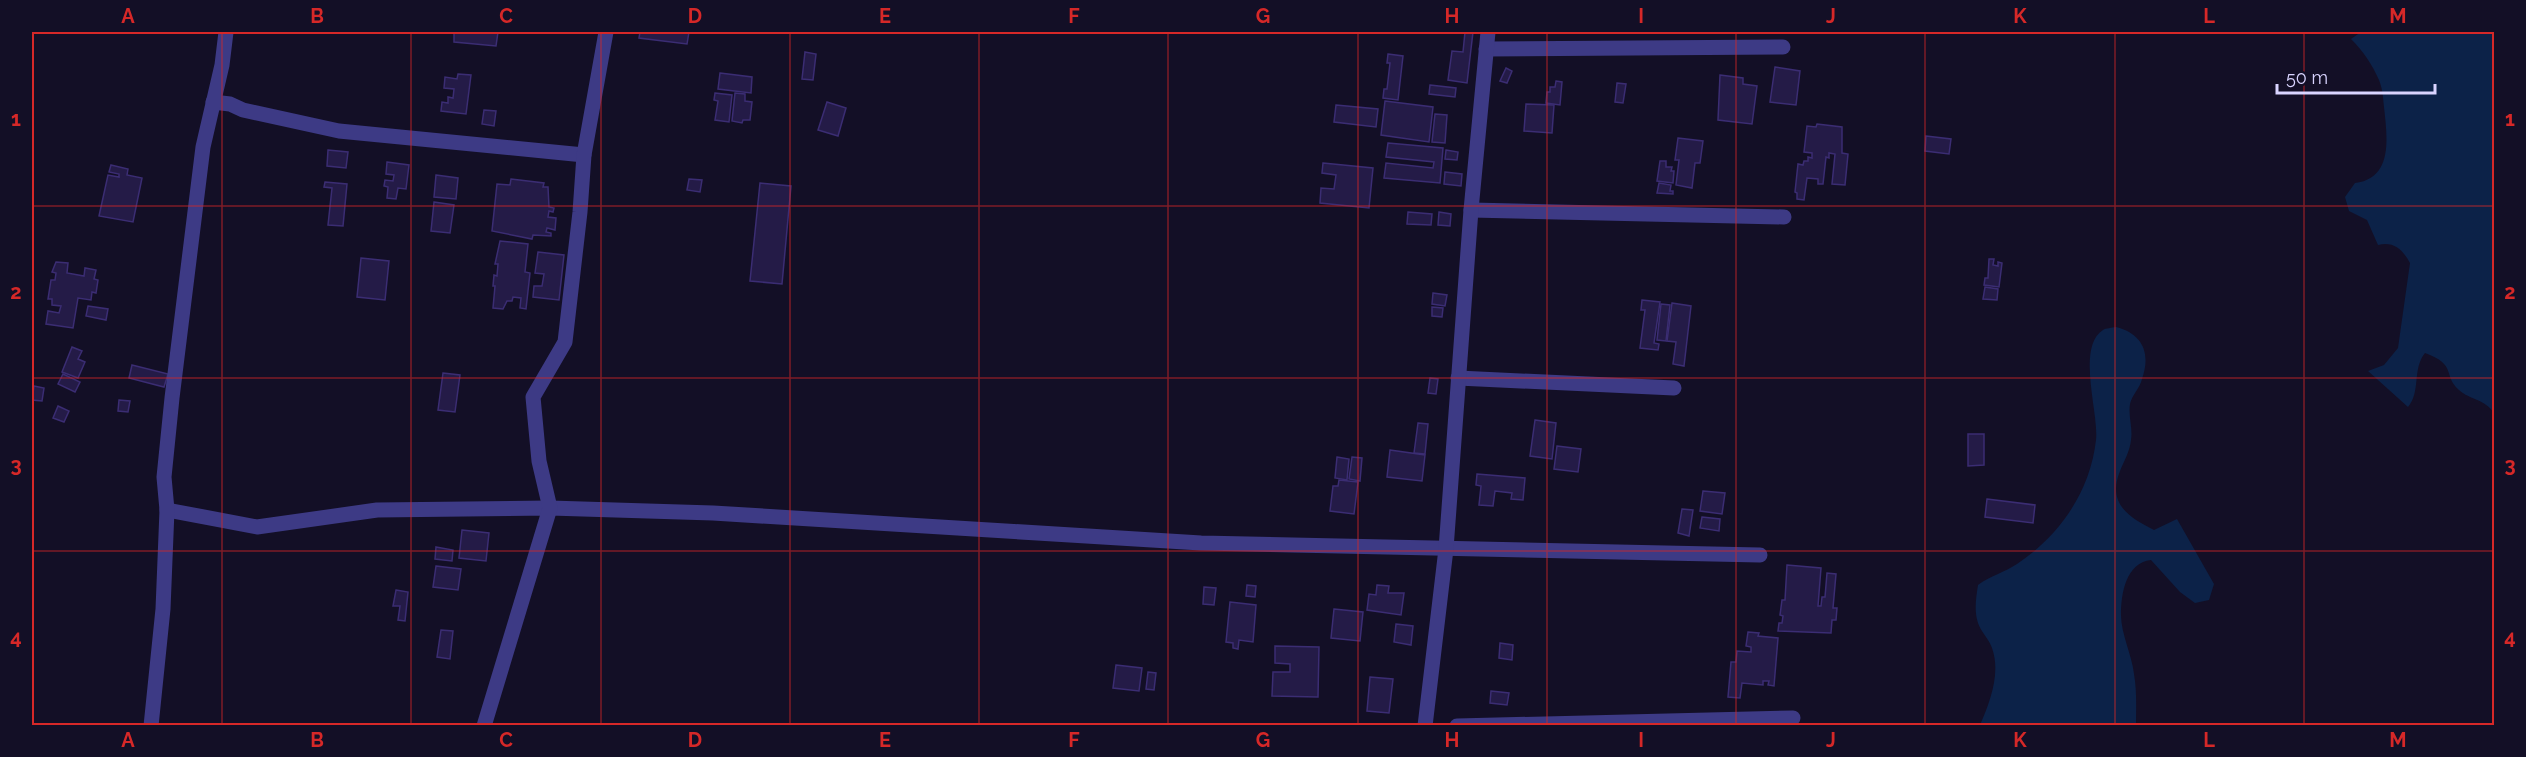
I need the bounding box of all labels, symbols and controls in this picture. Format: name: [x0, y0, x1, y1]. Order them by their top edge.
text: A: [121, 4, 135, 28]
text: B: [310, 4, 324, 28]
text: C: [499, 4, 513, 28]
text: D: [688, 4, 702, 28]
text: E: [879, 4, 891, 28]
text: F: [1068, 4, 1080, 28]
text: G: [1256, 4, 1270, 28]
text: H: [1445, 4, 1459, 28]
text: I: [1638, 4, 1644, 28]
text: J: [1826, 4, 1836, 28]
text: K: [2013, 4, 2027, 28]
text: L: [2203, 4, 2215, 28]
text: M: [2389, 4, 2407, 28]
scale bar: [2277, 57, 2434, 95]
text: 50 m: [2286, 67, 2328, 88]
text: 1: [11, 107, 21, 131]
text: 1: [2505, 107, 2515, 131]
text: 2: [10, 280, 22, 304]
text: 2: [2504, 280, 2516, 304]
text: 3: [10, 453, 22, 477]
text: 3: [2504, 453, 2516, 477]
text: 4: [10, 625, 22, 649]
text: 4: [2504, 625, 2516, 649]
text: A: [121, 728, 135, 752]
text: B: [310, 728, 324, 752]
text: C: [499, 728, 513, 752]
text: D: [688, 728, 702, 752]
text: E: [879, 728, 891, 752]
text: F: [1068, 728, 1080, 752]
text: G: [1256, 728, 1270, 752]
text: H: [1445, 728, 1459, 752]
text: I: [1638, 728, 1644, 752]
text: J: [1826, 728, 1836, 752]
text: K: [2013, 728, 2027, 752]
text: L: [2203, 728, 2215, 752]
text: M: [2389, 728, 2407, 752]

